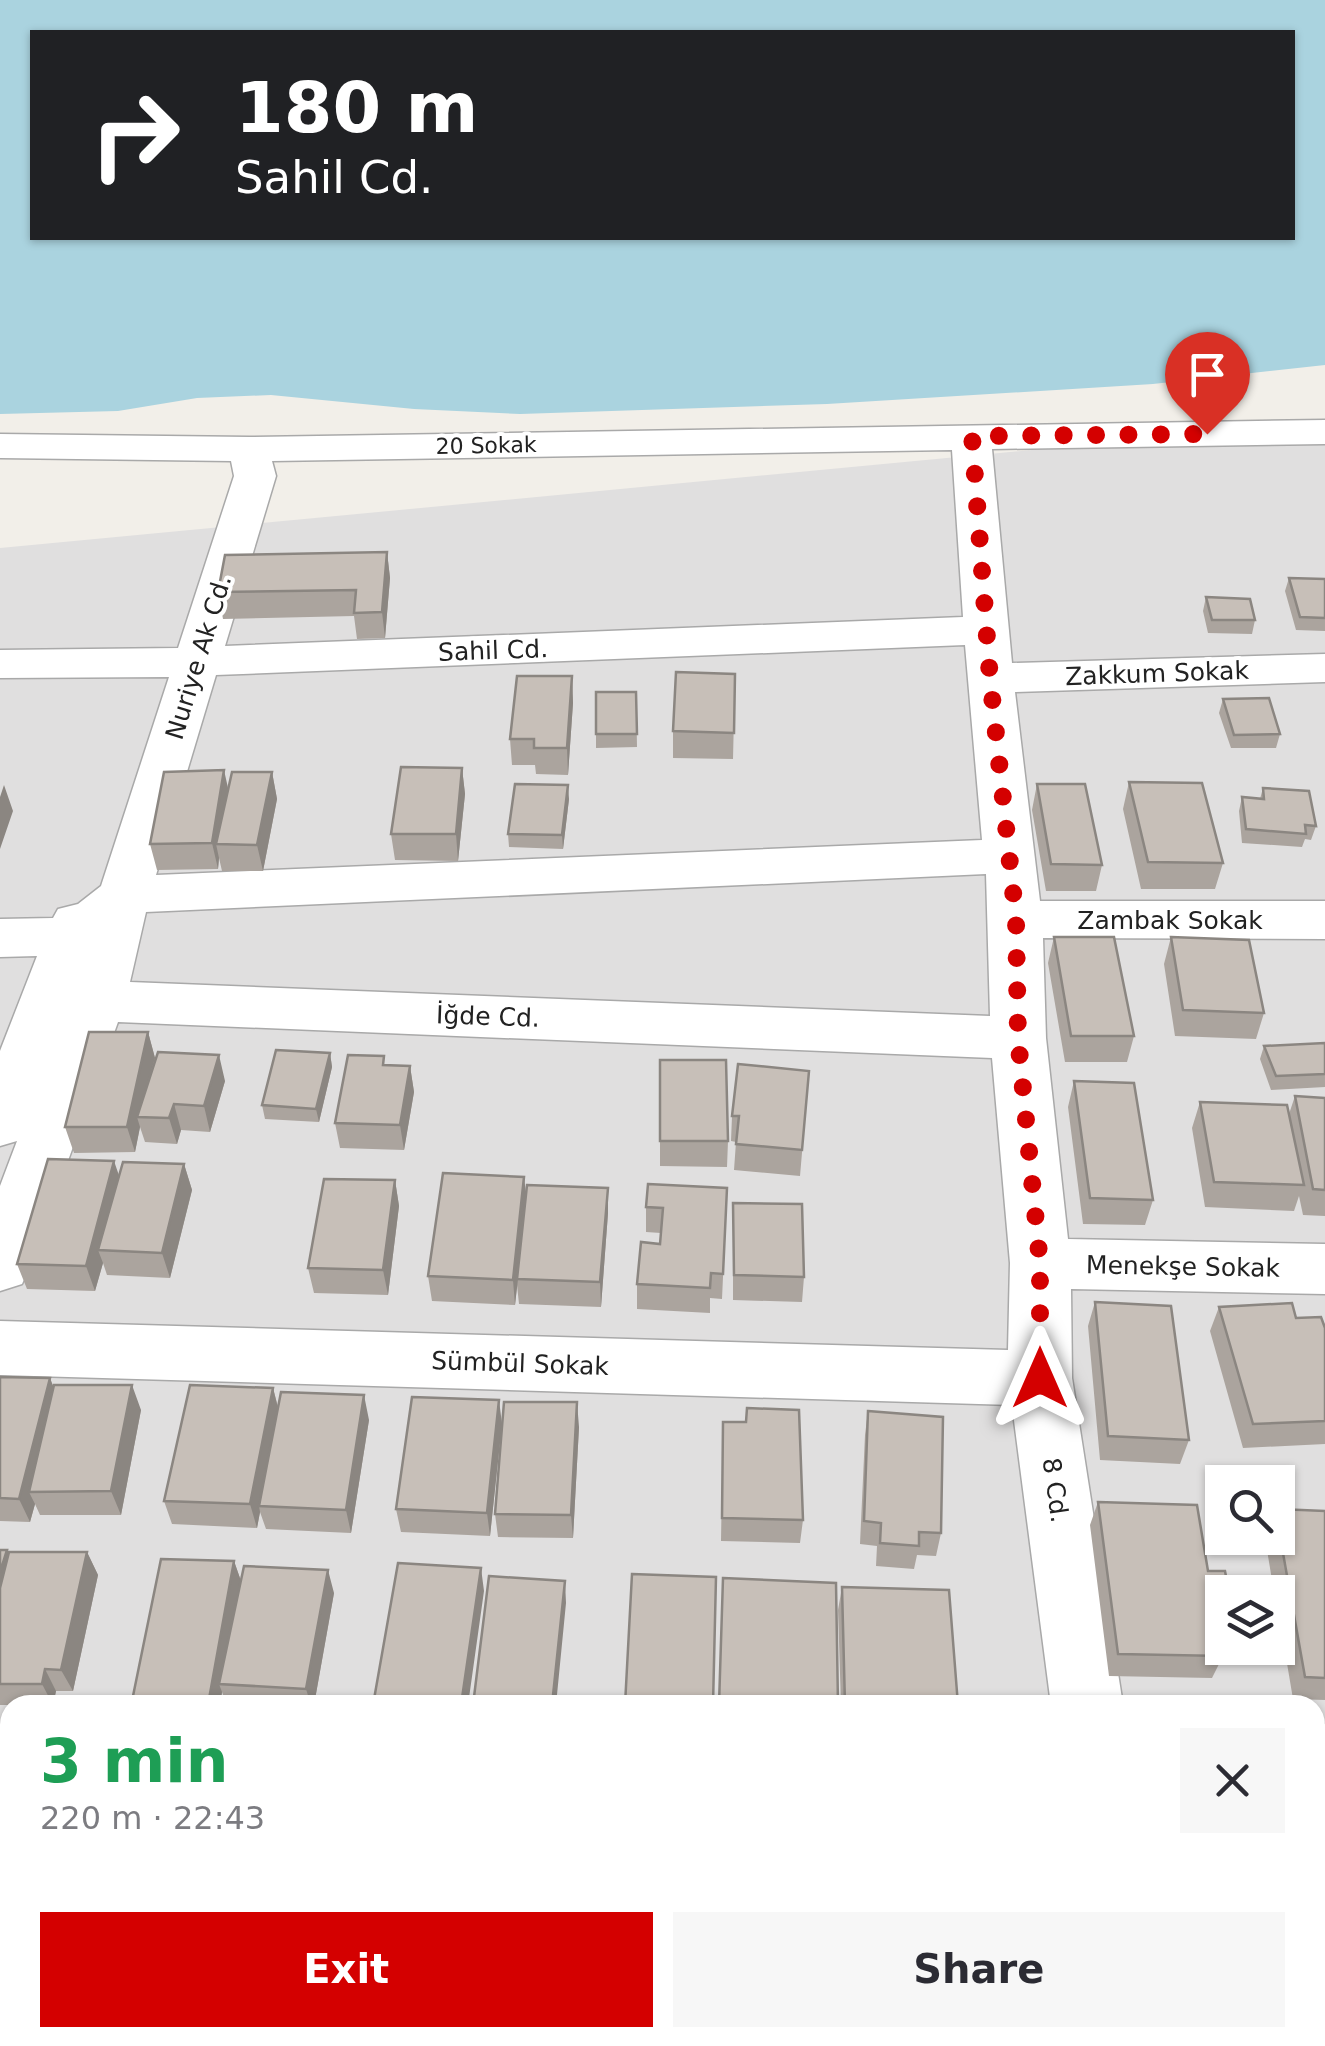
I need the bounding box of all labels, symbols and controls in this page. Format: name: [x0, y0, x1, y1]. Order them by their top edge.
text: 180 m: [235, 67, 478, 149]
icon: right: [70, 70, 200, 200]
text: Sahil Cd.: [235, 151, 433, 204]
pin: [1165, 332, 1250, 435]
icon: arrive: [1180, 347, 1235, 402]
street label: 20 Sokak: [435, 432, 537, 459]
street label: Nuriye Ak Cd.: [160, 571, 237, 743]
street label: Sahil Cd.: [437, 634, 549, 667]
street label: Zakkum Sokak: [1065, 656, 1250, 691]
street label: Zambak Sokak: [1077, 906, 1263, 935]
street label: İğde Cd.: [436, 1000, 540, 1033]
street label: Menekşe Sokak: [1086, 1250, 1281, 1283]
position arrow: [988, 1326, 1092, 1430]
street label: Sümbül Sokak: [431, 1346, 610, 1381]
street label: 8 Cd.: [1037, 1456, 1074, 1524]
map controls: [1205, 1465, 1295, 1665]
button: search: [1205, 1465, 1295, 1555]
button: layers: [1205, 1575, 1295, 1665]
text: 3 min: [40, 1726, 228, 1796]
button: close: [1180, 1728, 1285, 1833]
text: 220 m · 22:43: [40, 1799, 265, 1837]
button: Exit: [40, 1912, 653, 2027]
button: Share: [673, 1912, 1285, 2027]

